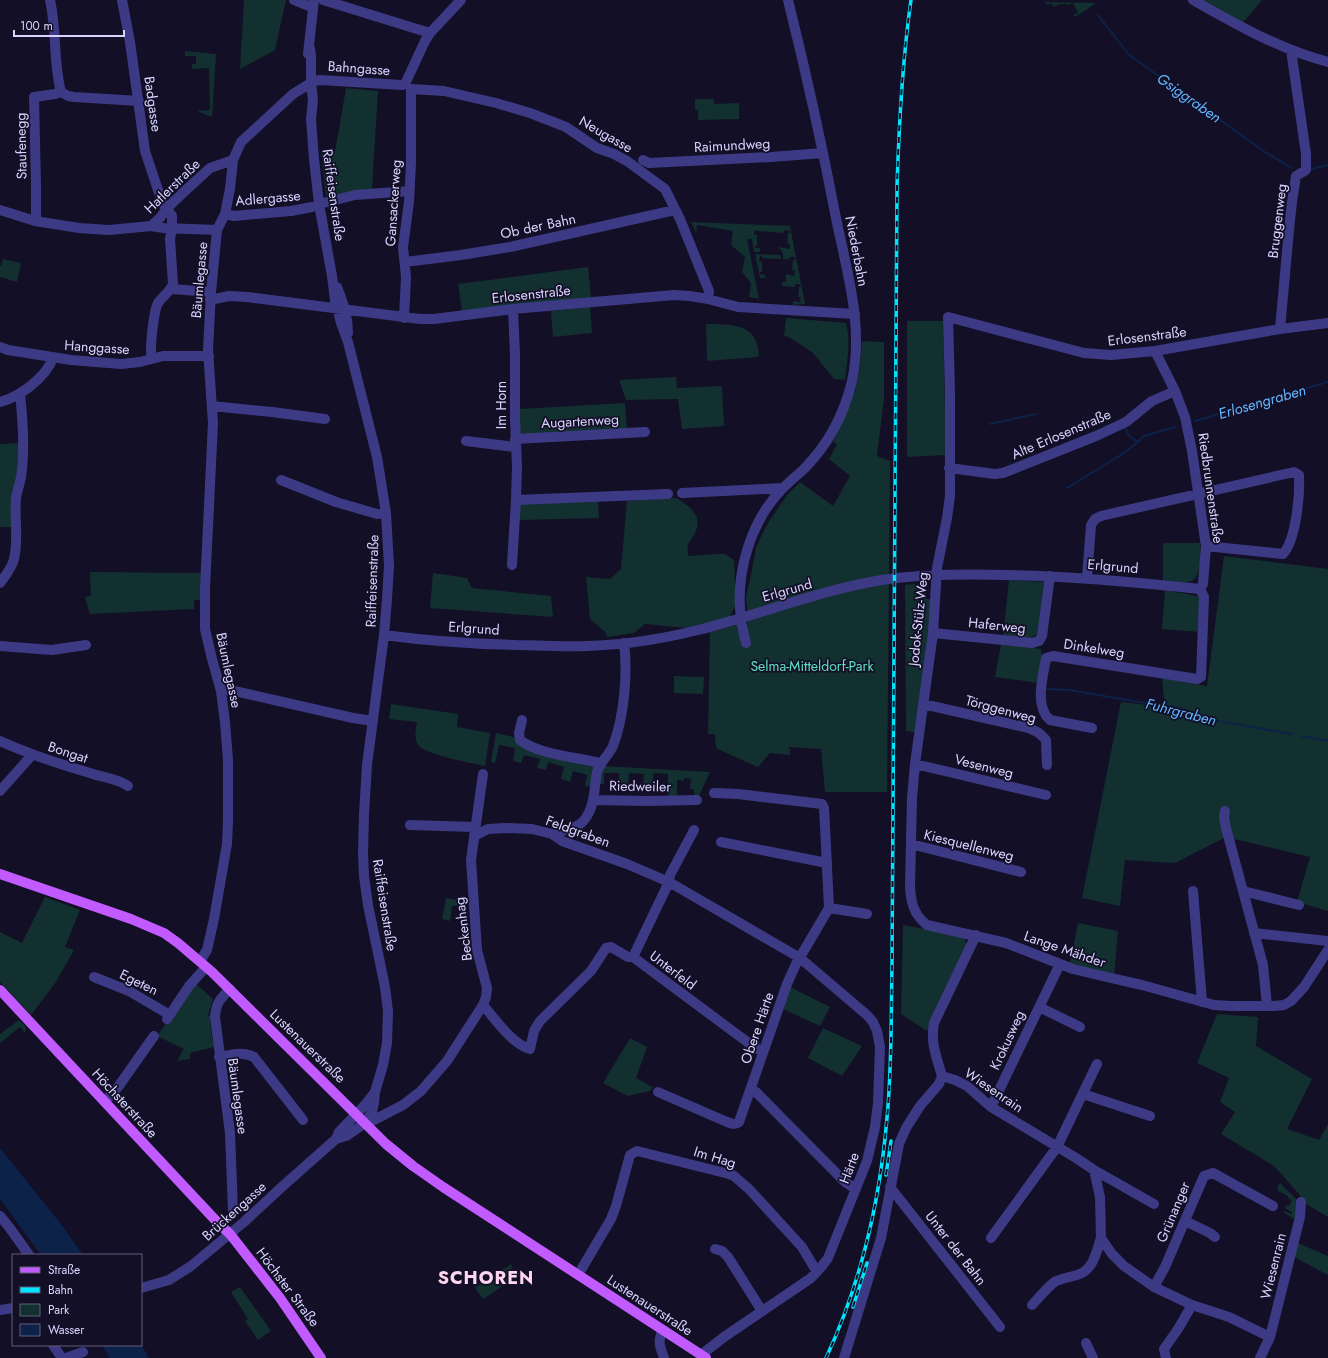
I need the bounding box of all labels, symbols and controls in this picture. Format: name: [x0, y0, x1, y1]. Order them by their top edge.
scale bar: [14, 12, 124, 38]
text: 100 m: [20, 17, 53, 35]
street label: Bahngasse: [327, 56, 391, 80]
water label: Gsiggraben: [1152, 68, 1226, 128]
street label: Badgasse: [139, 75, 167, 133]
street label: Neugasse: [576, 111, 636, 157]
street label: Staufenegg: [10, 112, 32, 180]
street label: Raimundweg: [693, 133, 771, 157]
street label: Raiffeisenstraße: [318, 148, 350, 242]
street label: Hatlerstraße: [140, 154, 204, 218]
street label: Gansackerweg: [380, 159, 406, 247]
street label: Bruggenweg: [1263, 183, 1291, 259]
street label: Adlergasse: [235, 185, 301, 211]
street label: Ob der Bahn: [498, 208, 578, 244]
street label: Niederbahn: [840, 214, 874, 288]
street label: Bäumlegasse: [186, 241, 212, 319]
street label: Erlosenstraße: [491, 280, 571, 308]
street label: Erlosenstraße: [1106, 321, 1188, 351]
street label: Hanggasse: [64, 335, 130, 359]
water label: Erlosengraben: [1216, 379, 1308, 425]
street label: Im Horn: [491, 381, 511, 429]
street label: Alte Erlosenstraße: [1008, 404, 1114, 464]
street label: Augartenweg: [540, 409, 620, 433]
street label: Riedbrunnenstraße: [1193, 431, 1229, 545]
street label: Raiffeisenstraße: [360, 534, 384, 628]
street label: Erlgrund: [1087, 554, 1139, 578]
street label: Jodok-Stülz-Weg: [903, 571, 933, 669]
street label: Erlgrund: [760, 573, 814, 607]
street label: Haferweg: [967, 612, 1027, 638]
street label: Erlgrund: [448, 616, 500, 640]
street label: Bäumlegasse: [211, 630, 247, 710]
street label: Dinkelweg: [1062, 633, 1126, 663]
park label: Selma-Mitteldorf-Park: [750, 656, 874, 676]
street label: Törggenweg: [963, 690, 1039, 728]
water label: Fuhrgraben: [1143, 693, 1219, 731]
street label: Bongat: [45, 736, 91, 768]
street label: Vesenweg: [952, 749, 1016, 783]
street label: Riedweiler: [609, 775, 671, 797]
street label: Feldgraben: [543, 810, 613, 852]
street label: Kiesquellenweg: [922, 824, 1016, 866]
street label: Raiffeisenstraße: [368, 858, 402, 952]
street label: Beckenhag: [449, 896, 477, 962]
street label: Lange Mähder: [1021, 926, 1109, 972]
street label: Unterfeld: [645, 946, 701, 994]
street label: Egeten: [116, 964, 162, 1000]
street label: Obere Härte: [735, 990, 779, 1066]
street label: Lustenauerstraße: [266, 1005, 350, 1087]
street label: Krokusweg: [984, 1007, 1030, 1073]
street label: Bäumlegasse: [223, 1057, 253, 1135]
street label: Wiesenrain: [960, 1063, 1028, 1117]
street label: Höchsterstraße: [88, 1064, 162, 1142]
street label: Im Hag: [691, 1141, 739, 1173]
street label: Härte: [834, 1149, 864, 1187]
street label: Brückengasse: [197, 1177, 271, 1245]
street label: Grünanger: [1151, 1178, 1195, 1246]
street label: Unter der Bahn: [921, 1207, 991, 1289]
street label: Wiesenrain: [1255, 1231, 1291, 1301]
street label: Höchster Straße: [252, 1243, 324, 1331]
legend: [12, 1254, 142, 1346]
text: Straße: [48, 1261, 80, 1279]
district label: SCHOREN: [438, 1265, 534, 1291]
street label: Lustenauerstraße: [603, 1270, 697, 1340]
text: Bahn: [48, 1281, 73, 1299]
text: Park: [48, 1301, 70, 1319]
text: Wasser: [48, 1321, 85, 1339]

